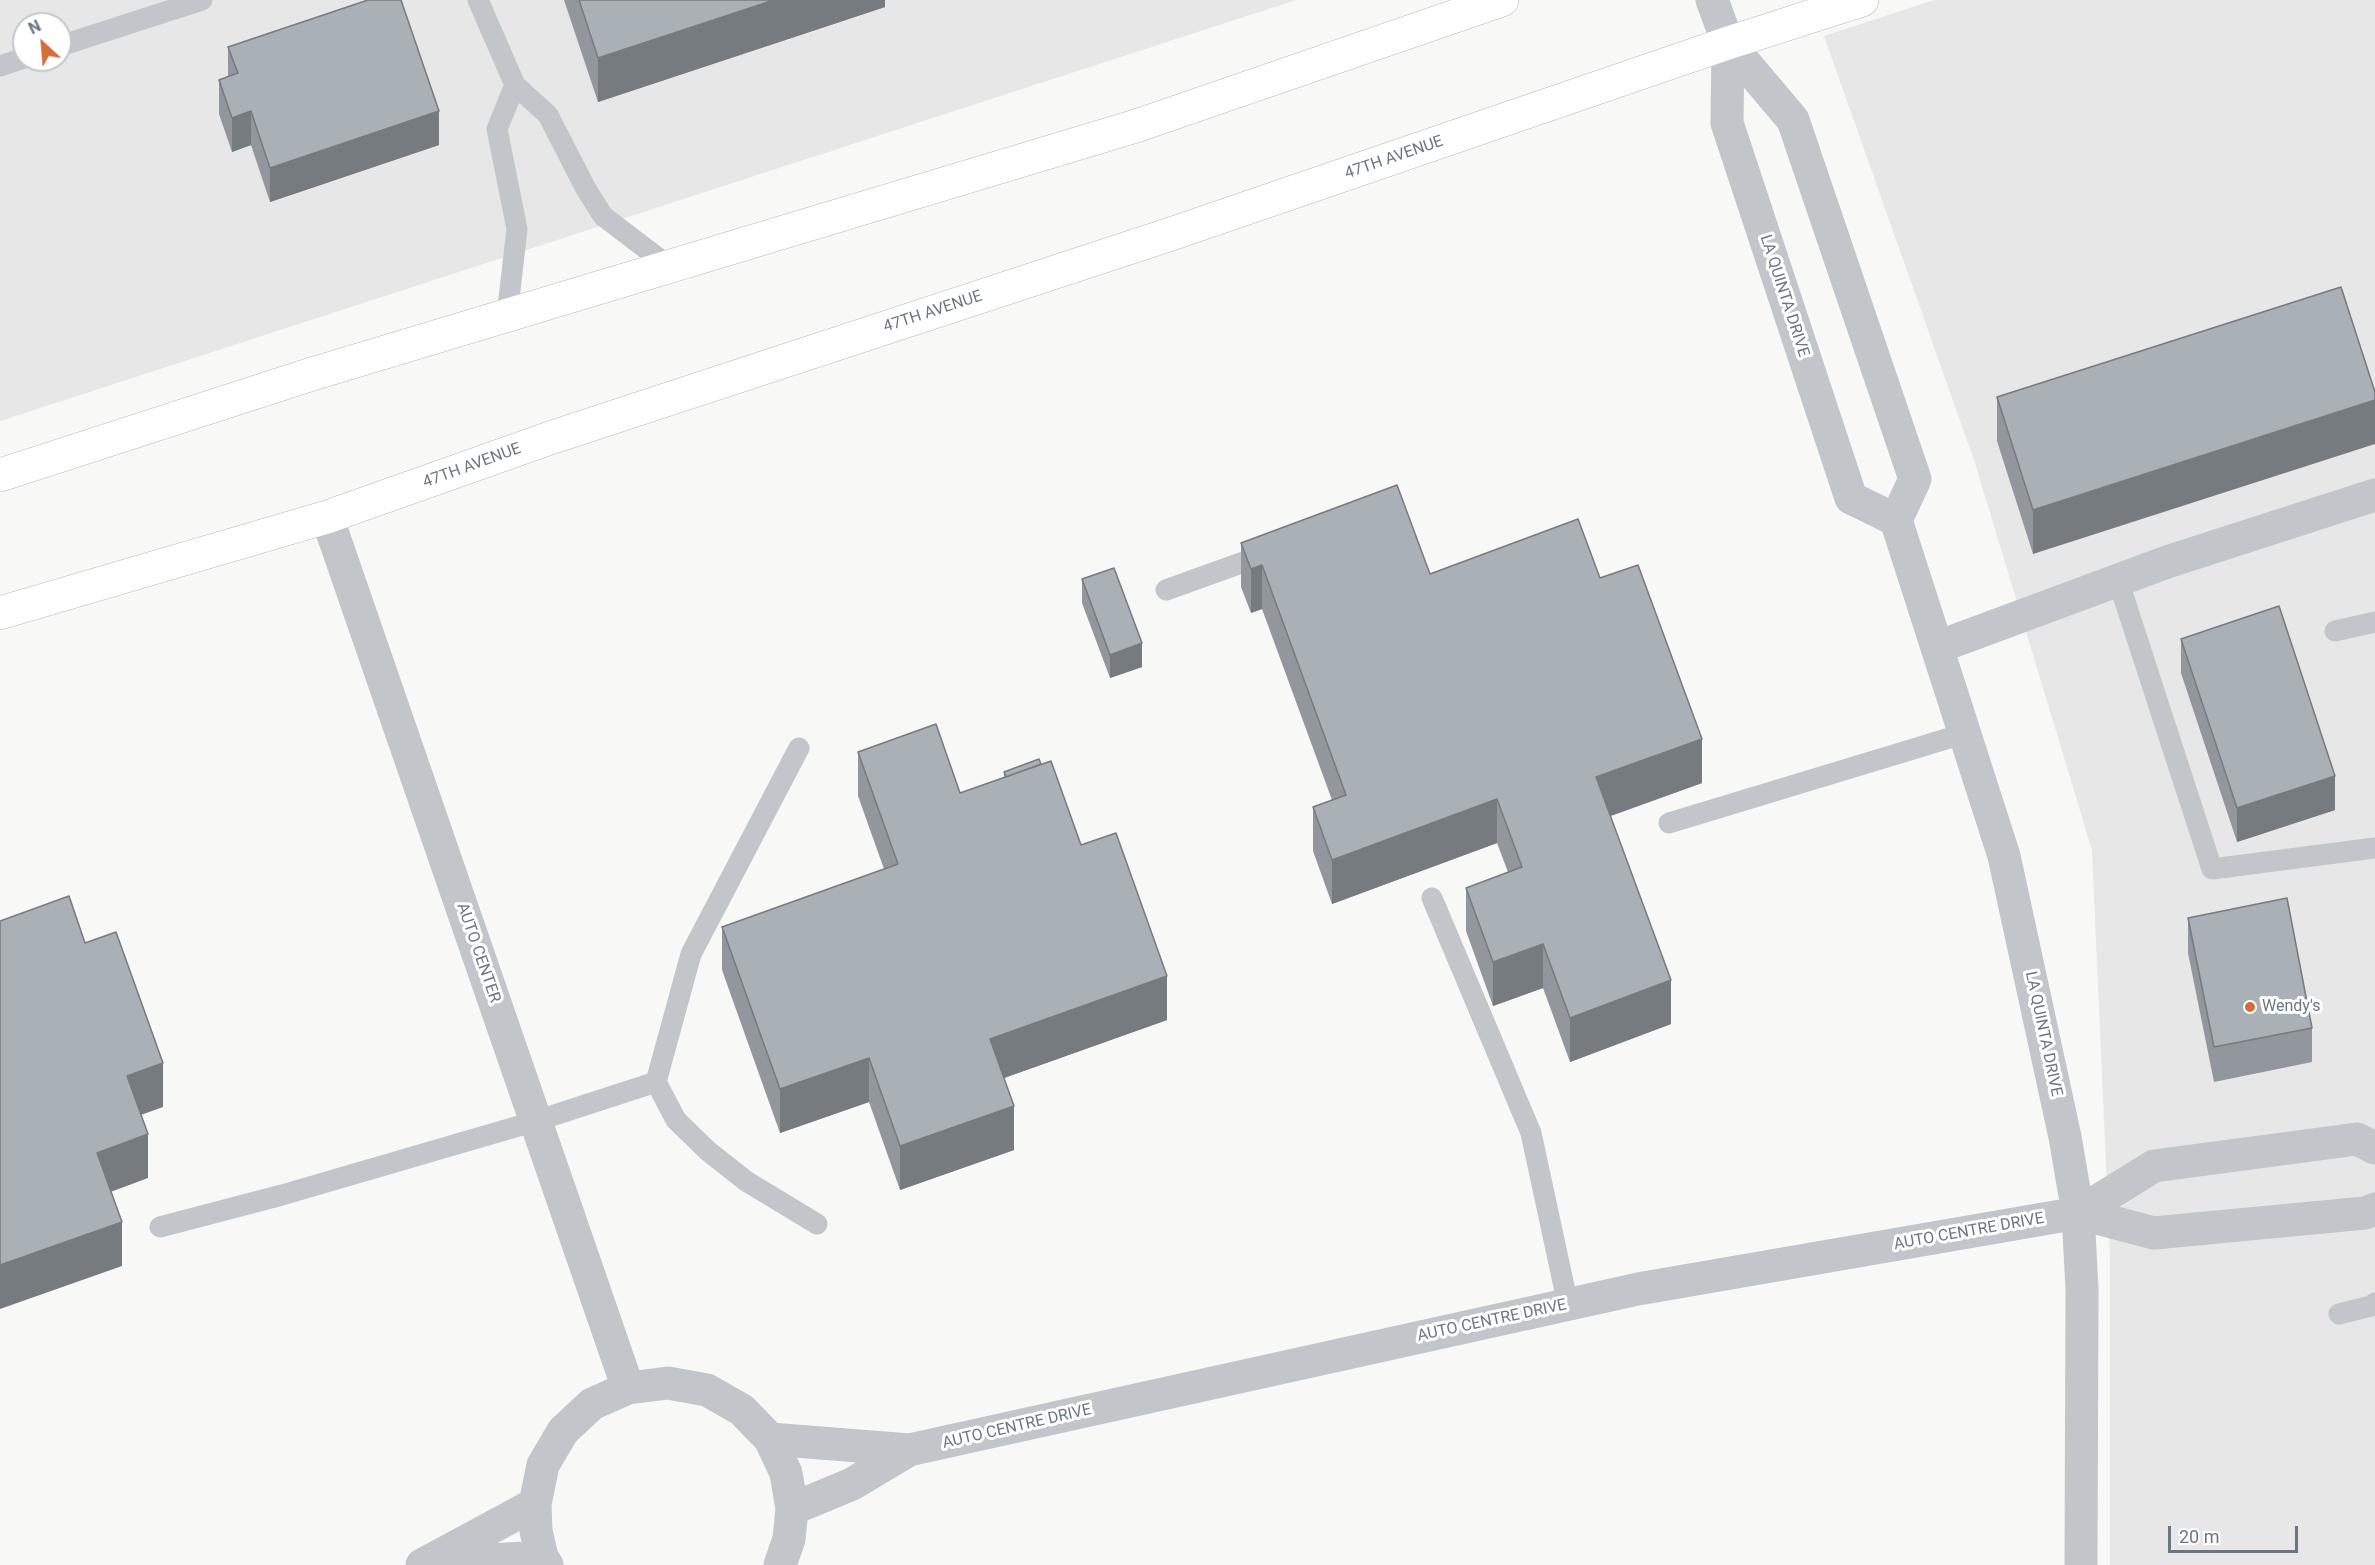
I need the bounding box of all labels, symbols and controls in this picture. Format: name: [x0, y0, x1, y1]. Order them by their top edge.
north arrow: [12, 12, 72, 72]
text: N: [26, 16, 44, 38]
street label: 47TH AVENUE: [1342, 132, 1446, 184]
street label: LA QUINTA DRIVE: [1755, 232, 1813, 360]
street label: 47TH AVENUE: [881, 287, 985, 337]
street label: 47TH AVENUE: [420, 439, 524, 493]
street label: AUTO CENTER: [452, 901, 504, 1005]
street label: LA QUINTA DRIVE: [2020, 970, 2066, 1098]
place label: Wendy's: [2262, 997, 2320, 1017]
marker: Wendy's: [2243, 1000, 2257, 1014]
street label: AUTO CENTRE DRIVE: [1892, 1209, 2046, 1255]
street label: AUTO CENTRE DRIVE: [1416, 1296, 1568, 1346]
street label: AUTO CENTRE DRIVE: [941, 1401, 1093, 1453]
scale bar: [2171, 1514, 2302, 1552]
text: 20 m: [2179, 1526, 2219, 1547]

